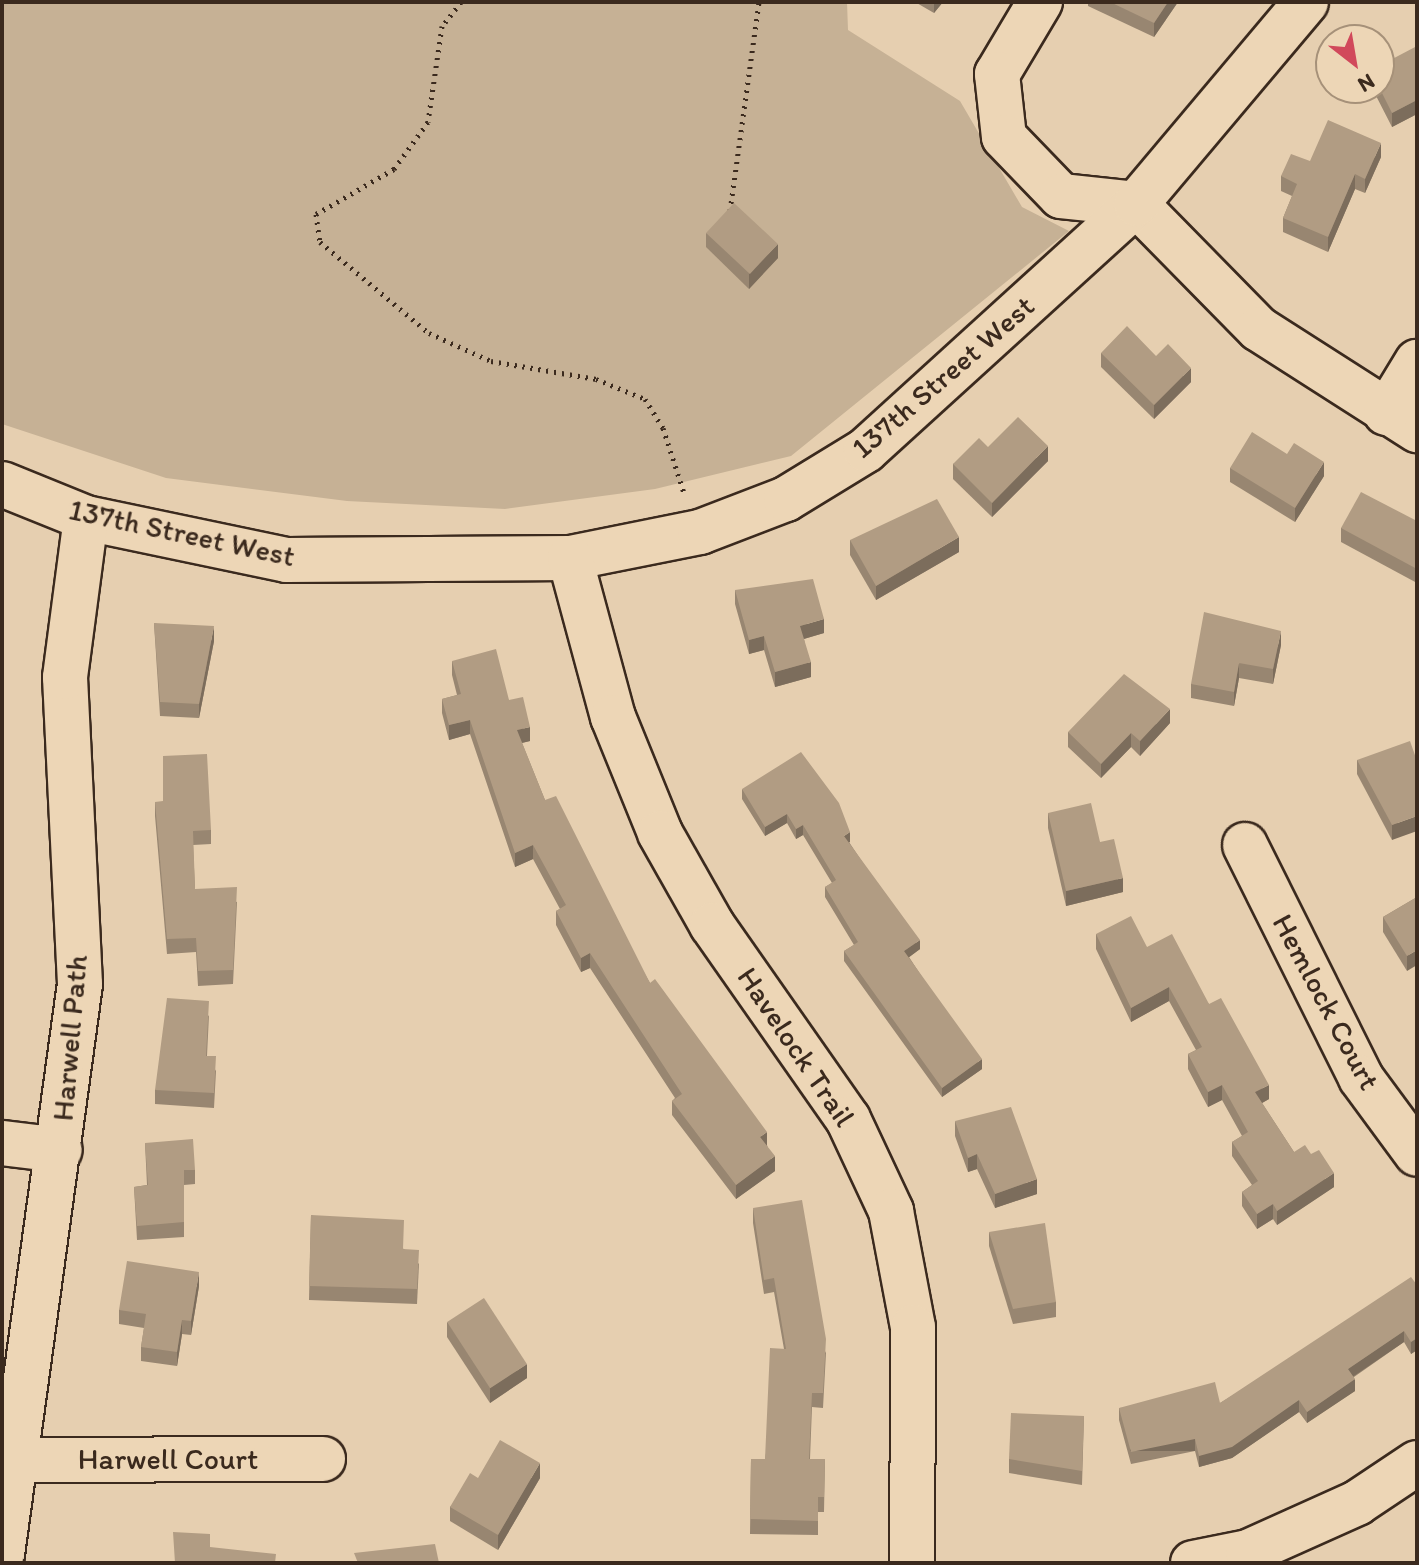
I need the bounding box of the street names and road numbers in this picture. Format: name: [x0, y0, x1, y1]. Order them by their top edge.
street label: 137th Street West: [845, 289, 1041, 465]
street label: 137th Street West: [67, 492, 297, 574]
street label: Hemlock Court: [1264, 908, 1388, 1096]
street label: Harwell Path: [45, 954, 95, 1122]
street label: Havelock Trail: [730, 961, 862, 1133]
street label: Harwell Court: [78, 1441, 258, 1477]

